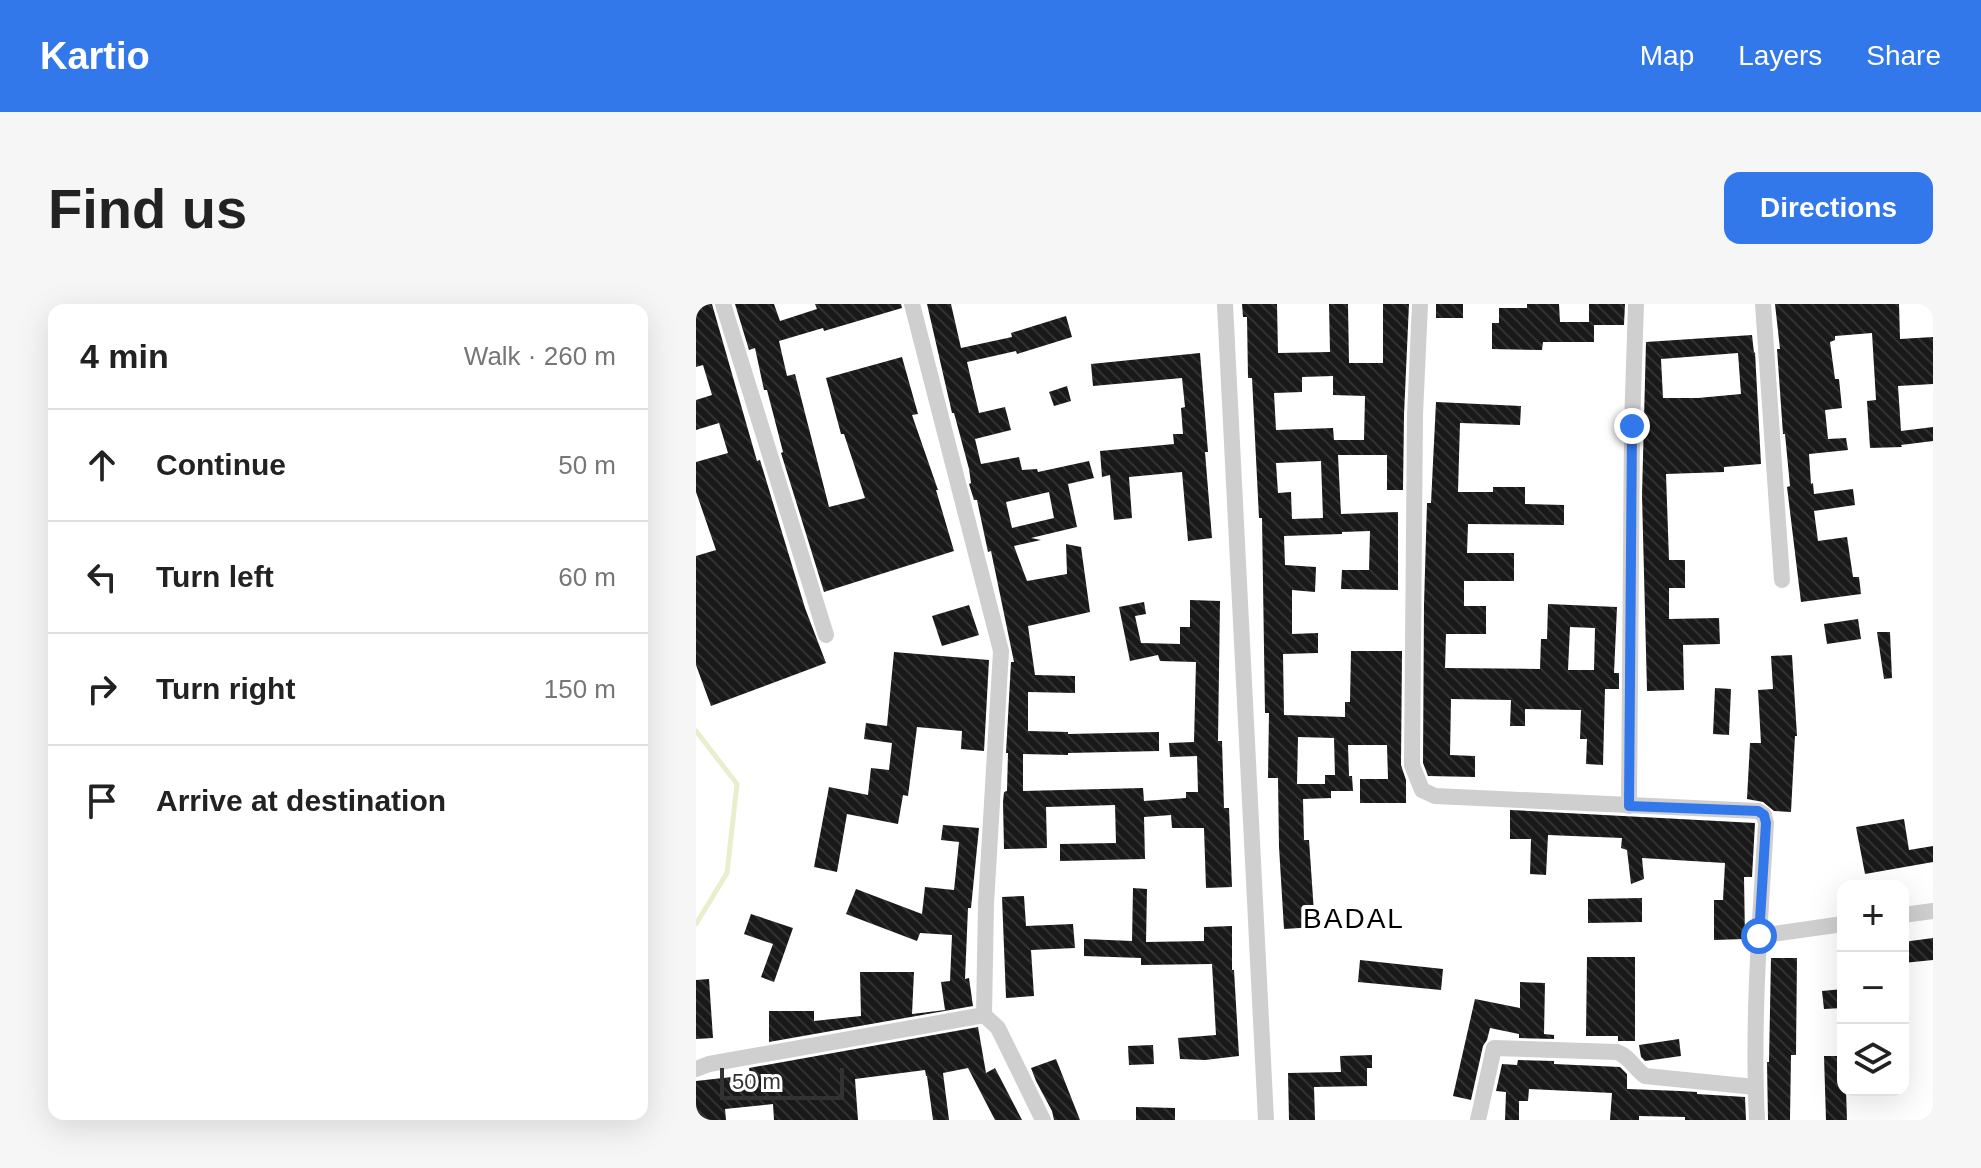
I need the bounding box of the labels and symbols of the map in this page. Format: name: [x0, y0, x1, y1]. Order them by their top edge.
route end: [1614, 408, 1650, 444]
district label: BADAL: [1303, 903, 1405, 934]
route start: [1741, 918, 1777, 954]
scale bar: [720, 1064, 844, 1100]

